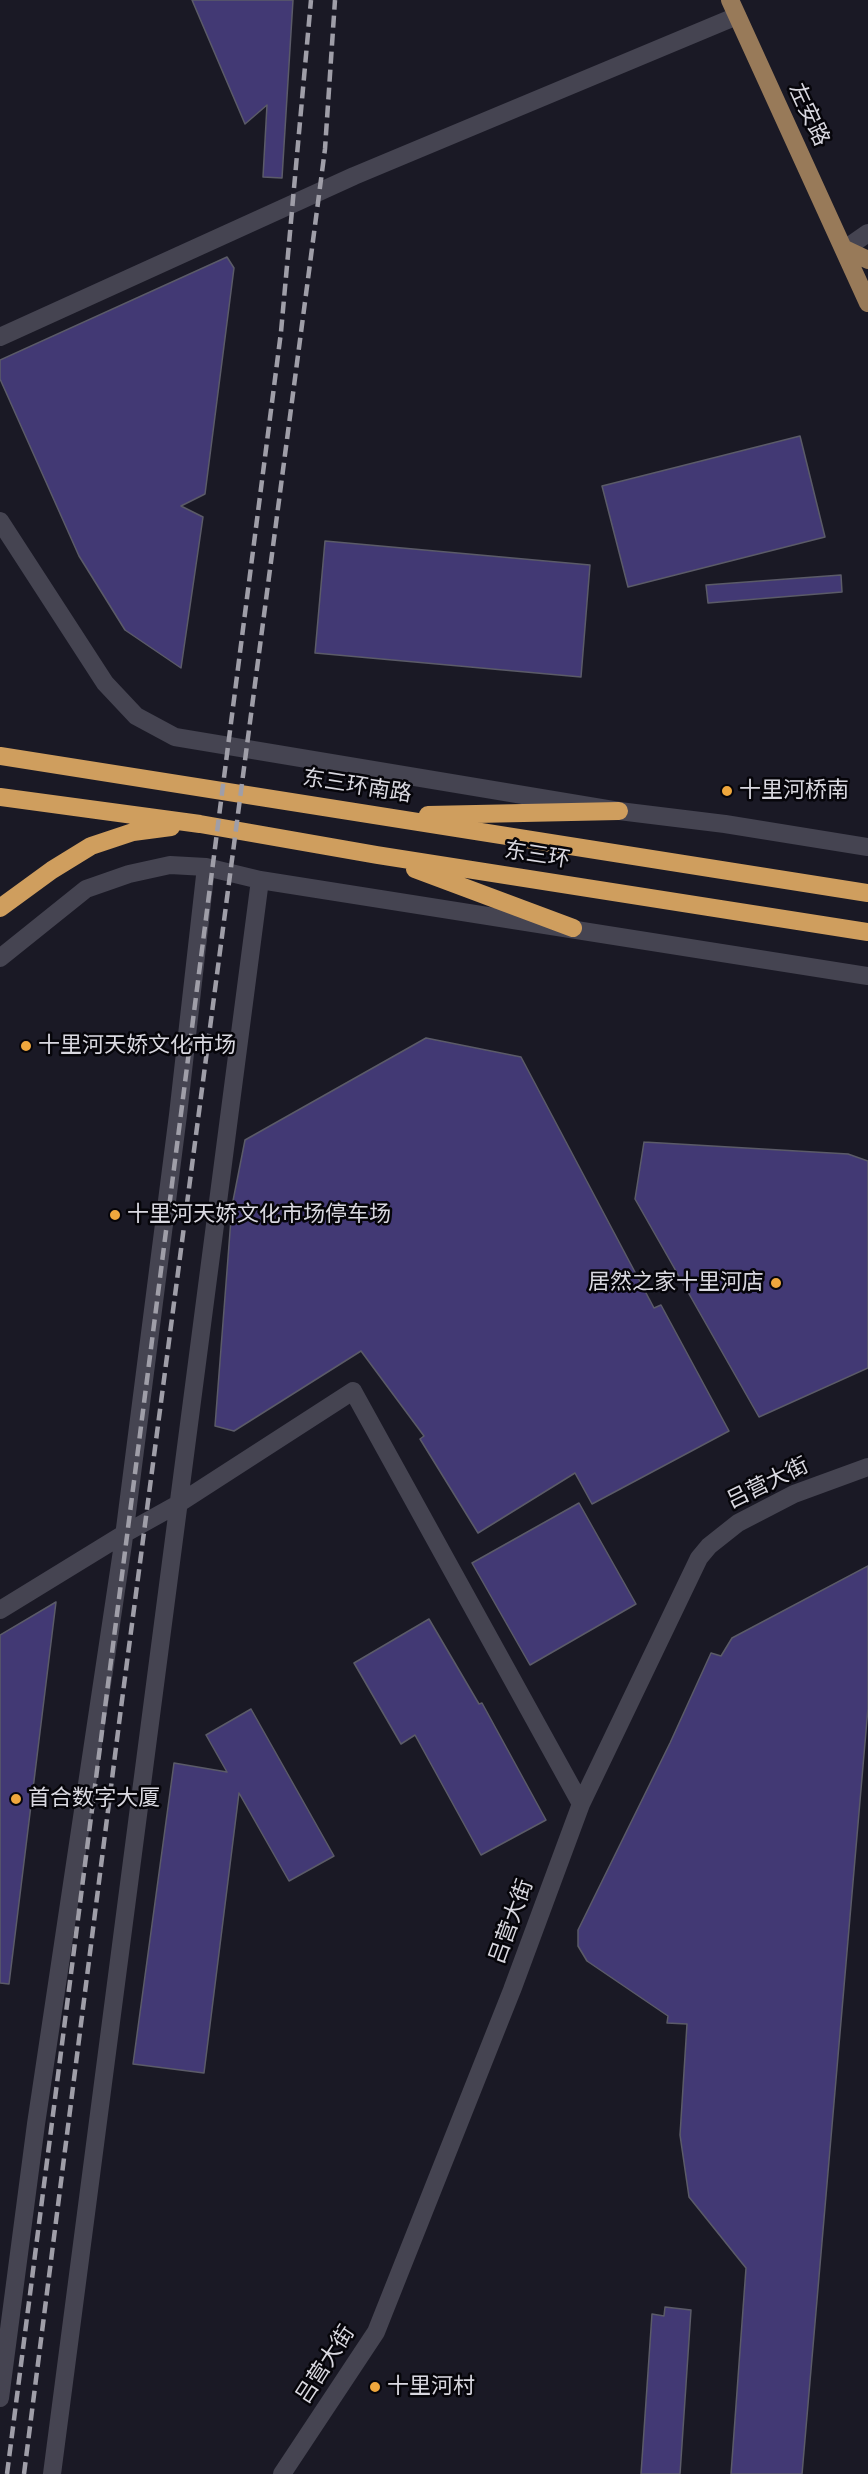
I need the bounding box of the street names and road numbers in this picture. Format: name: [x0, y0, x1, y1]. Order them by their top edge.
street label: 左安路: [782, 80, 834, 150]
street label: 东三环南路: [301, 765, 413, 809]
street label: 东三环: [502, 838, 572, 874]
street label: 吕营大街: [723, 1453, 813, 1515]
street label: 吕营大街: [485, 1876, 539, 1968]
street label: 吕营大街: [291, 2321, 361, 2409]

